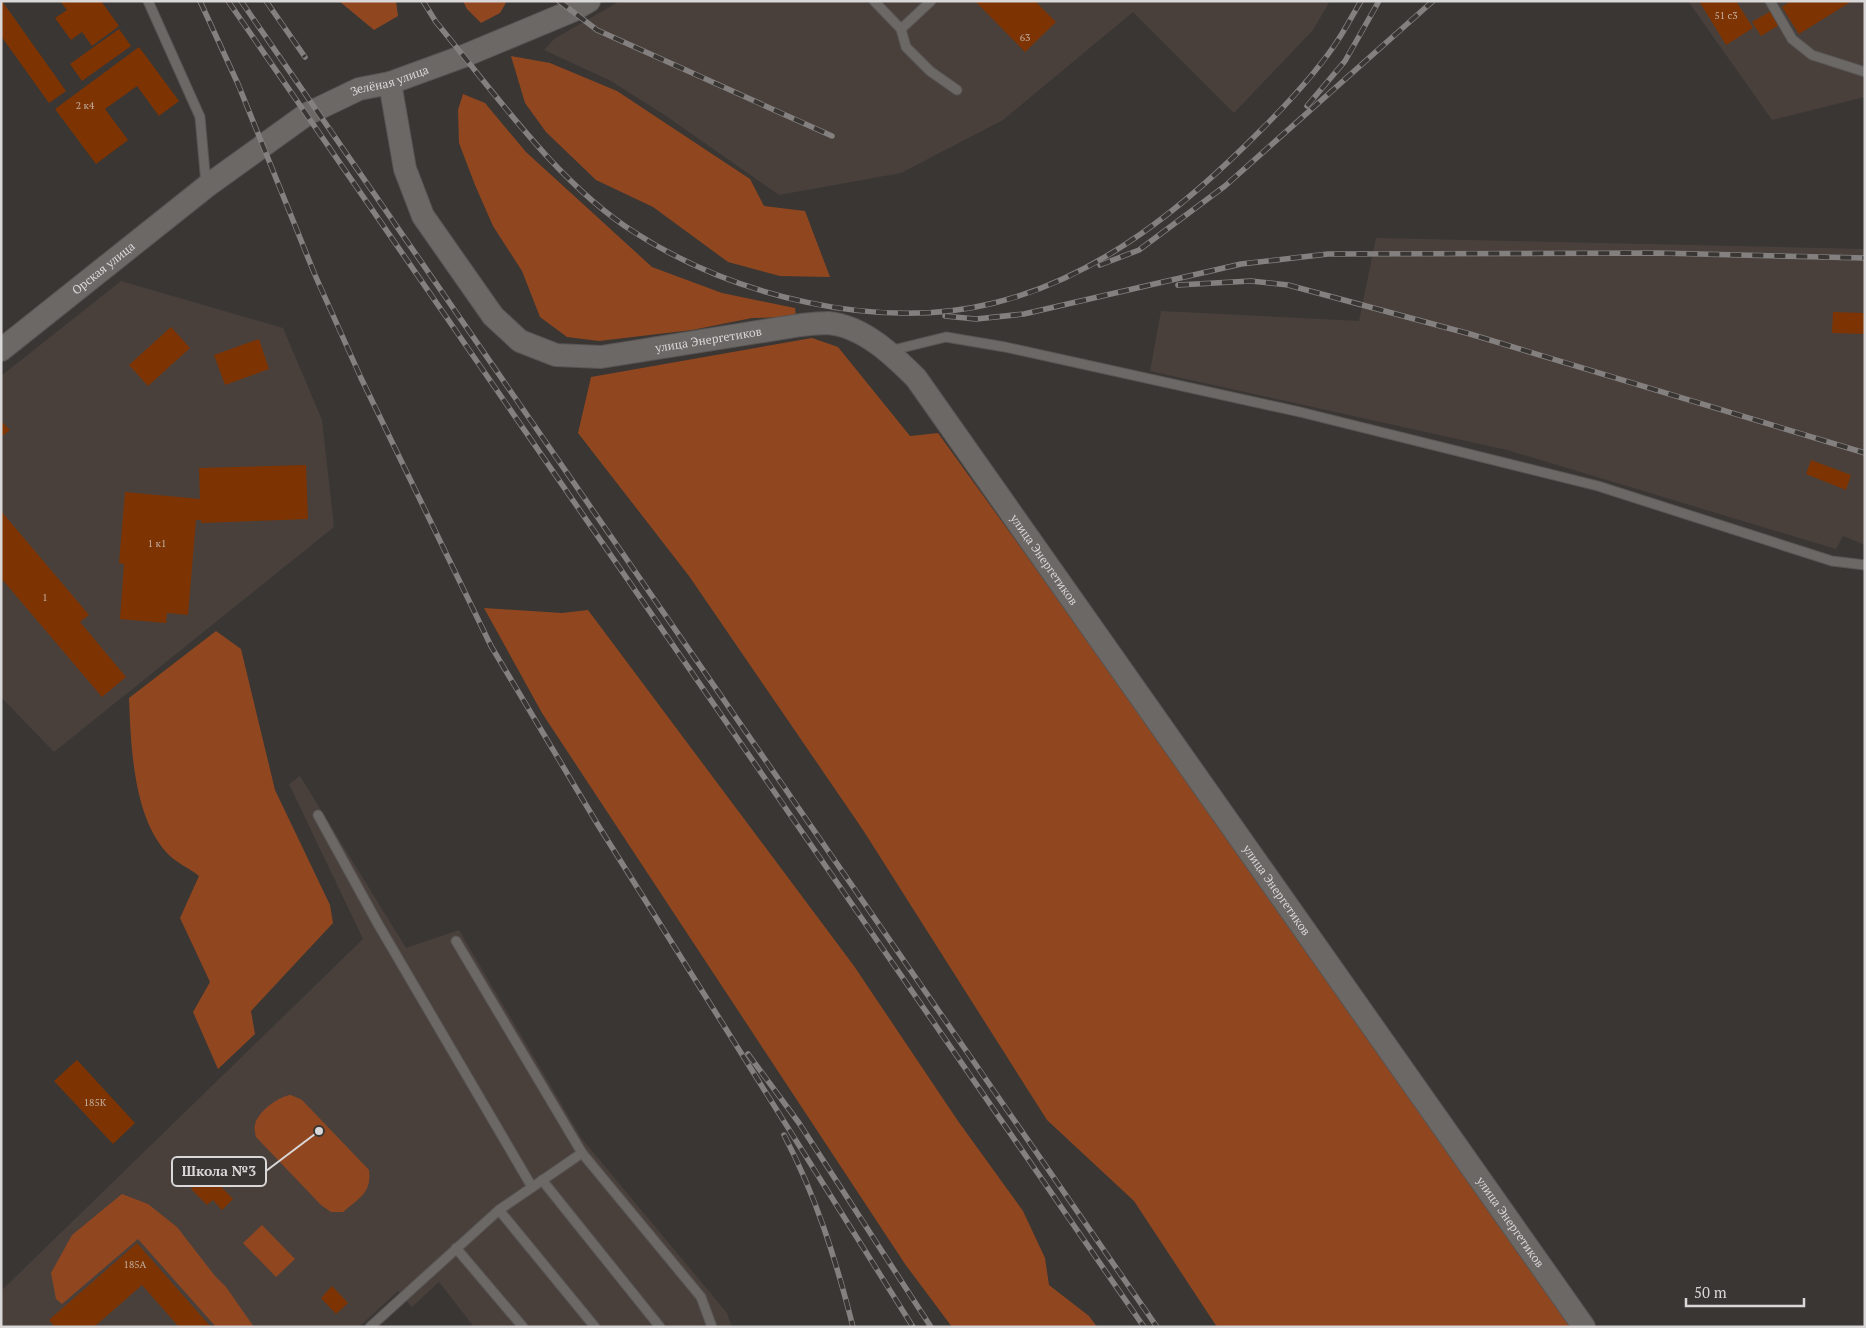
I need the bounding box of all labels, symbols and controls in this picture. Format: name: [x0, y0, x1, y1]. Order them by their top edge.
house number: 51 с3: [1714, 9, 1738, 22]
house number: 63: [1020, 31, 1030, 44]
street label: Зелёная улица: [348, 62, 431, 99]
house number: 2 к4: [76, 99, 95, 112]
street label: Орская улица: [69, 238, 138, 298]
street label: улица Энергетиков: [653, 323, 763, 355]
street label: улица Энергетиков: [1007, 510, 1082, 608]
house number: 1 к1: [148, 537, 166, 550]
house number: 1: [42, 591, 48, 604]
street label: улица Энергетиков: [1239, 841, 1314, 938]
house number: 185К: [84, 1096, 107, 1109]
callout: Школа №3: [172, 1157, 266, 1186]
text: Школа №3: [182, 1161, 256, 1180]
street label: улица Энергетиков: [1473, 1173, 1548, 1270]
house number: 185А: [124, 1258, 147, 1271]
scale bar: [1686, 1276, 1804, 1308]
text: 50 m: [1694, 1282, 1727, 1302]

